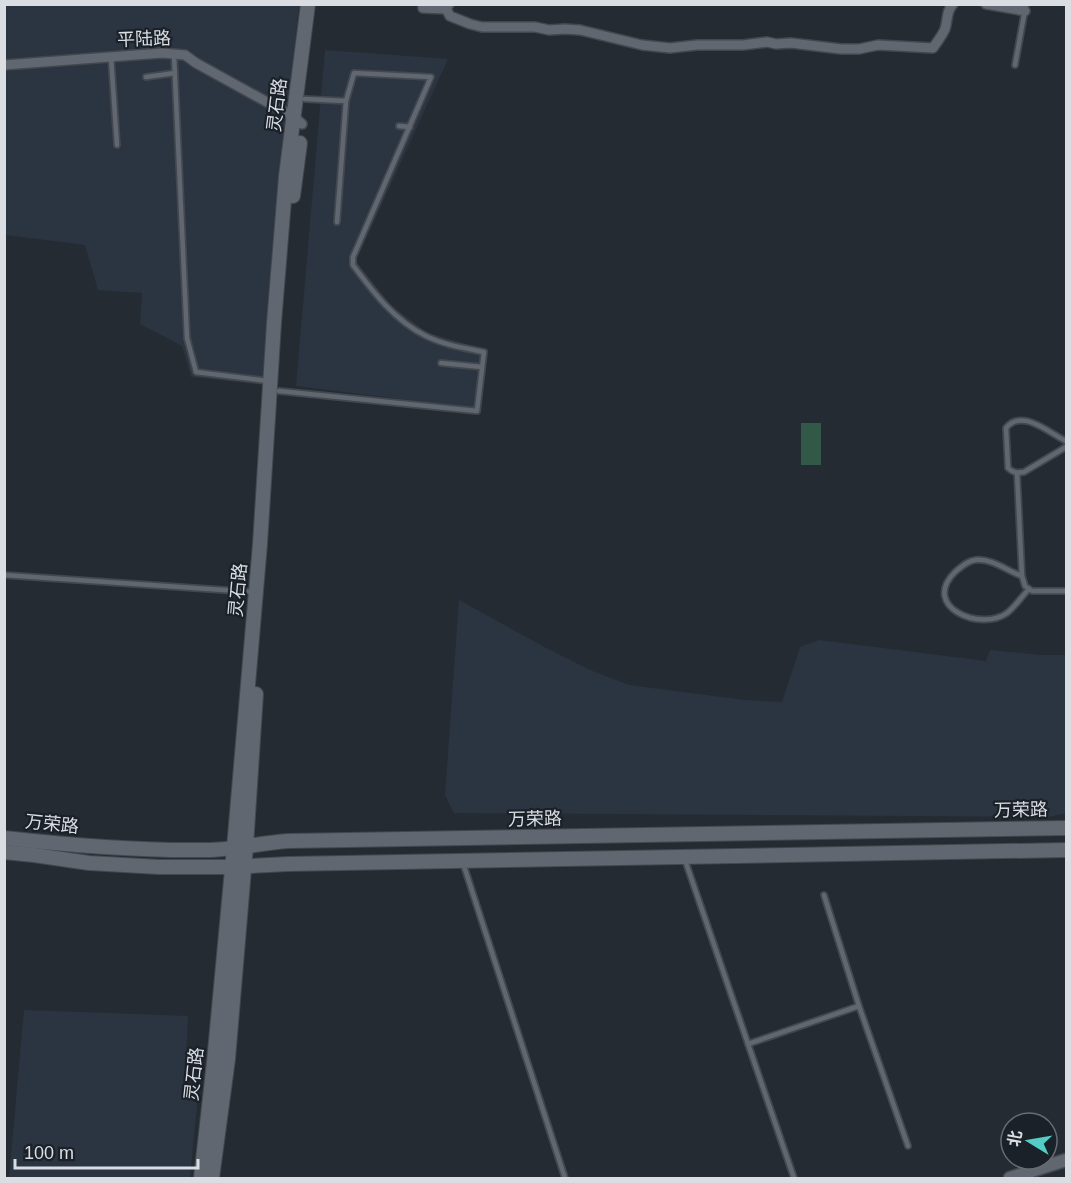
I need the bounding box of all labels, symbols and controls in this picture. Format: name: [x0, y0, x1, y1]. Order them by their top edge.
street label: 平陆路: [117, 28, 171, 50]
street label: 灵石路: [264, 77, 290, 133]
street label: 灵石路: [226, 562, 250, 618]
street label: 万荣路: [994, 800, 1048, 820]
street label: 万荣路: [508, 809, 562, 829]
street label: 万荣路: [24, 811, 80, 837]
street label: 灵石路: [181, 1046, 207, 1102]
north arrow: [999, 1111, 1059, 1171]
text: 北: [1005, 1129, 1025, 1148]
scale bar: [15, 1132, 198, 1170]
text: 100 m: [24, 1143, 74, 1163]

